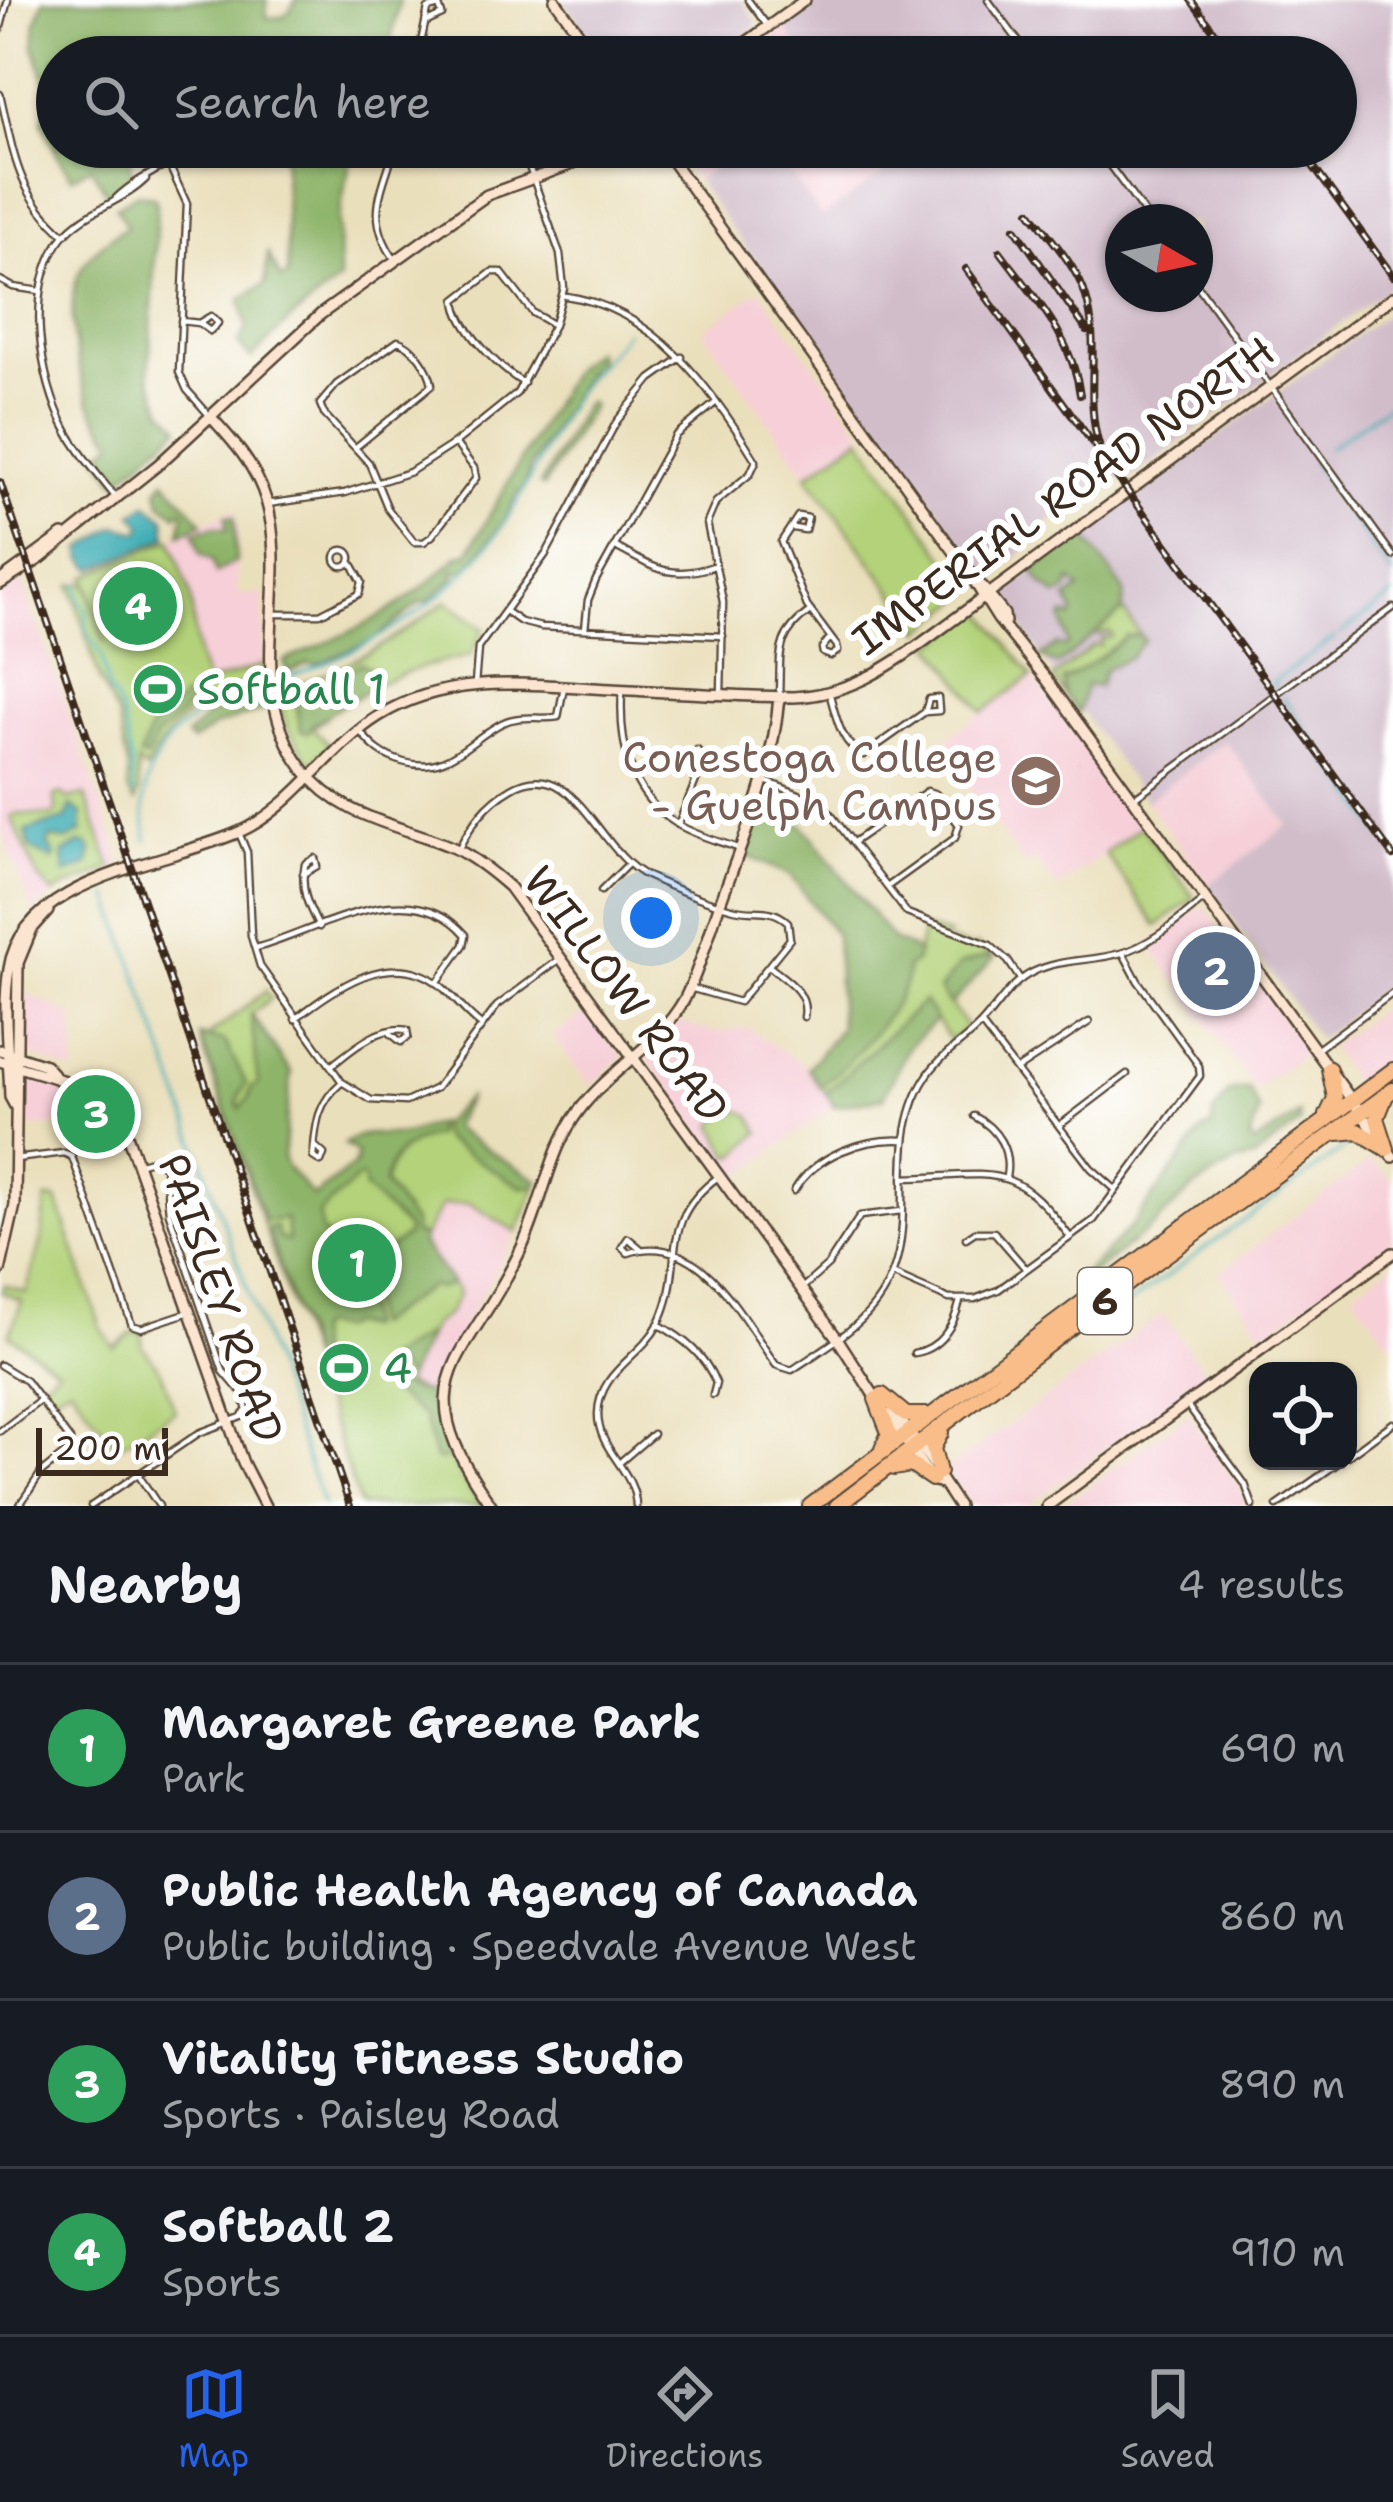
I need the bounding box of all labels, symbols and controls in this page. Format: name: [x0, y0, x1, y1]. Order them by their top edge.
search box: [36, 36, 1357, 168]
icon: search: [78, 69, 144, 135]
text: Search here: [174, 72, 431, 132]
north arrow: [1105, 204, 1213, 312]
street label: IMPERIAL ROAD NORTH: [841, 323, 1285, 667]
pin: 4: [99, 561, 177, 651]
sports icon: Softball 1: [130, 661, 186, 717]
place label: Softball 1: [197, 661, 385, 717]
place label: Conestoga College - Guelph Campus: [622, 729, 997, 833]
school or university icon: Conestoga College - Guelph Campus: [1008, 753, 1064, 809]
street label: WILLOW ROAD: [511, 854, 741, 1134]
your location: [621, 888, 681, 948]
pin: 2: [1177, 926, 1255, 1016]
pin: 3: [57, 1069, 135, 1159]
street label: PAISLEY ROAD: [145, 1146, 297, 1450]
pin: 1: [318, 1218, 396, 1308]
road number: 6: [1078, 1268, 1132, 1334]
sports icon: 4: [316, 1340, 372, 1396]
place label: 4: [383, 1340, 412, 1396]
map controls: [1249, 1362, 1357, 1470]
button: locate: [1249, 1362, 1357, 1470]
scale bar: [36, 1422, 168, 1475]
text: 200 m: [54, 1426, 162, 1471]
text: Nearby: [48, 1550, 243, 1618]
text: 4 results: [1178, 1558, 1345, 1610]
text: Margaret Greene Park: [162, 1692, 701, 1752]
text: 1: [78, 1722, 96, 1774]
text: 690 m: [1220, 1722, 1345, 1774]
text: Park: [162, 1752, 246, 1804]
text: Public Health Agency of Canada: [162, 1860, 918, 1920]
text: 2: [73, 1890, 101, 1942]
text: 860 m: [1218, 1890, 1345, 1942]
text: Public building · Speedvale Avenue West: [162, 1920, 917, 1972]
text: Vitality Fitness Studio: [162, 2028, 684, 2088]
text: 3: [73, 2058, 101, 2110]
text: 890 m: [1219, 2058, 1345, 2110]
text: Sports · Paisley Road: [162, 2088, 560, 2140]
text: Softball 2: [162, 2196, 394, 2256]
text: 4: [73, 2226, 101, 2278]
text: 910 m: [1230, 2226, 1345, 2278]
text: Sports: [162, 2256, 282, 2308]
tab: Map: [179, 2361, 249, 2478]
tab: Directions: [606, 2361, 764, 2478]
tab: Saved: [1121, 2361, 1214, 2478]

